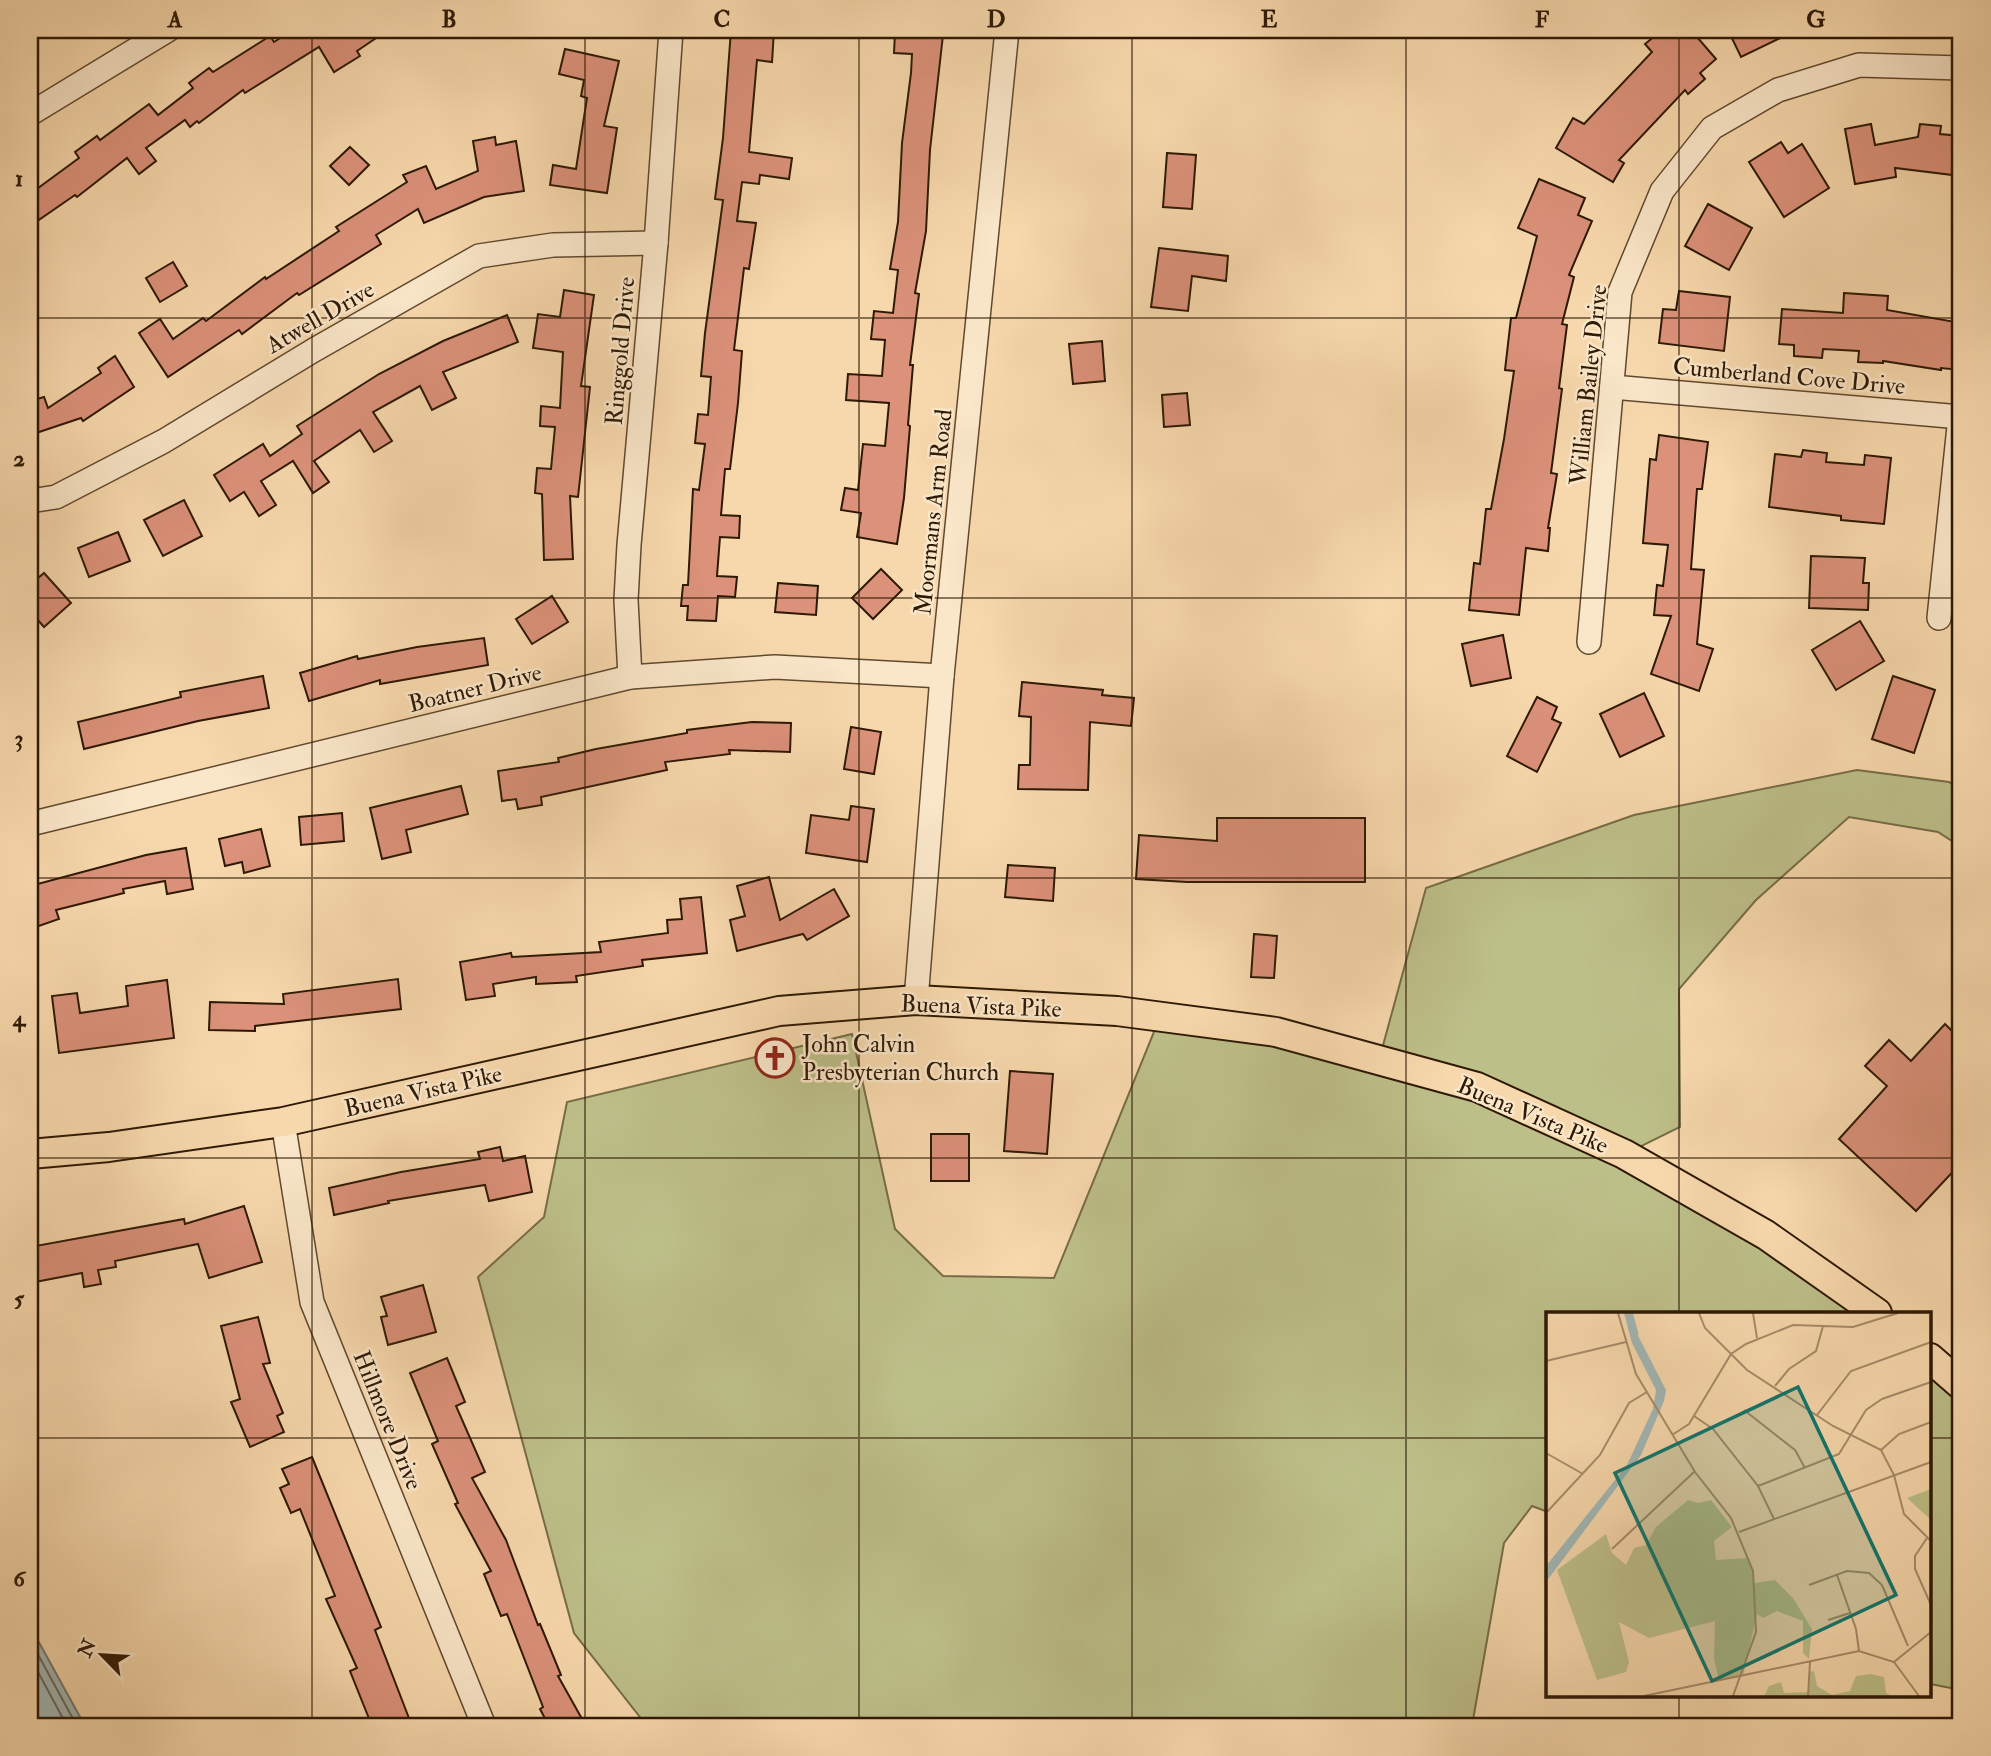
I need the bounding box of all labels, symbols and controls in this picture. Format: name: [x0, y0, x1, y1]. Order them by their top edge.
text: A: [167, 5, 183, 34]
text: B: [441, 5, 457, 34]
text: C: [714, 5, 730, 34]
text: D: [987, 5, 1005, 34]
text: E: [1261, 5, 1278, 34]
text: F: [1535, 5, 1550, 34]
text: G: [1806, 5, 1826, 34]
text: 1: [15, 164, 23, 193]
street label: Atwell Drive: [260, 274, 380, 361]
street label: Ringgold Drive: [599, 276, 642, 427]
street label: William Bailey Drive: [1562, 283, 1614, 488]
street label: Cumberland Cove Drive: [1671, 351, 1906, 402]
street label: Moormans Arm Road: [907, 407, 960, 617]
text: 2: [13, 444, 25, 473]
street label: Boatner Drive: [405, 657, 545, 720]
text: 3: [15, 724, 23, 753]
street label: Buena Vista Pike: [900, 988, 1062, 1025]
text: 4: [12, 1004, 27, 1033]
place label: John Calvin Presbyterian Church: [801, 1029, 1000, 1088]
church icon: John Calvin Presbyterian Church: [754, 1037, 796, 1079]
street label: Buena Vista Pike: [341, 1058, 505, 1125]
street label: Buena Vista Pike: [1453, 1070, 1613, 1161]
text: 5: [14, 1284, 25, 1313]
inset map: [1546, 1312, 1932, 1696]
street label: Hillmore Drive: [346, 1346, 430, 1494]
text: 6: [13, 1564, 27, 1593]
north arrow: [66, 1620, 136, 1690]
text: N: [73, 1635, 102, 1662]

